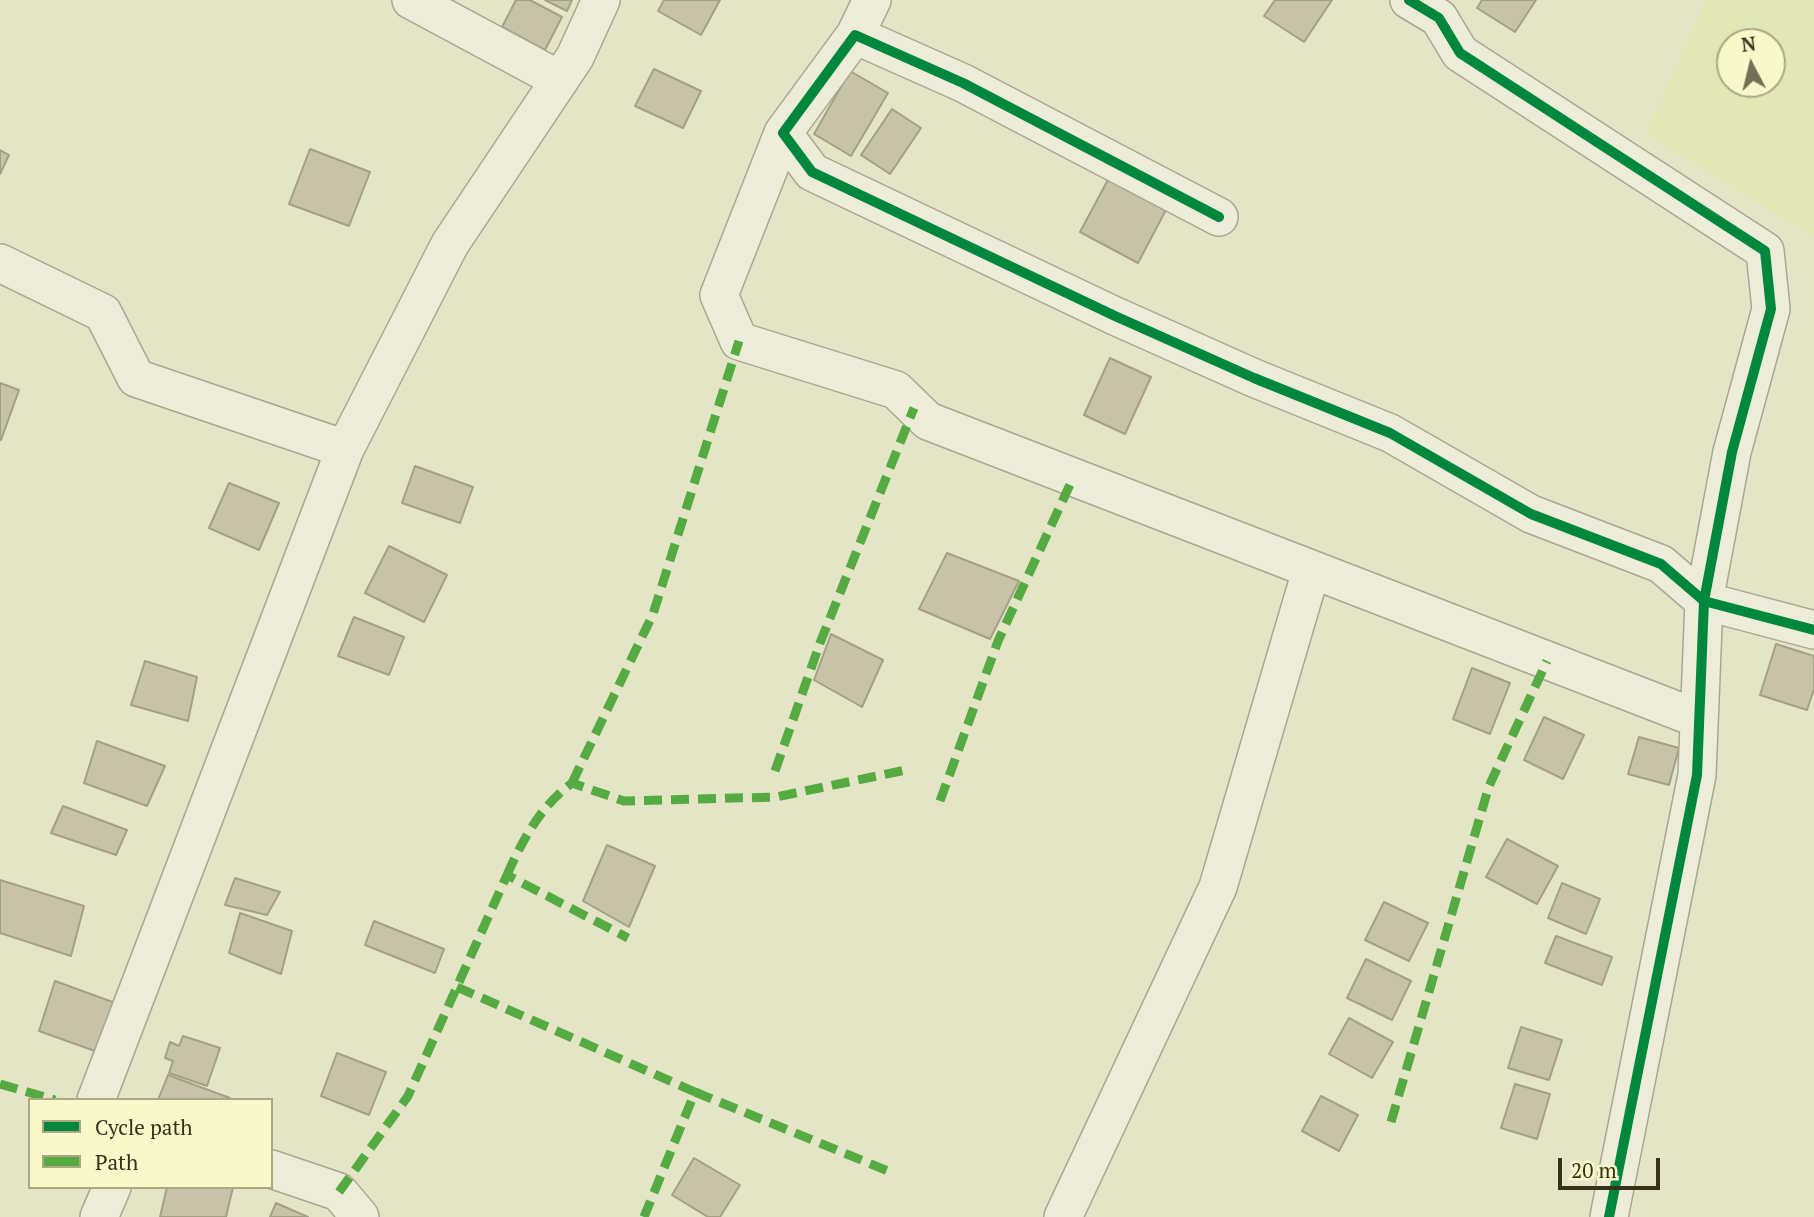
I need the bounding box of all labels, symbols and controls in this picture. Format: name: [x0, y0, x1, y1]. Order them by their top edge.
north arrow: [1716, 28, 1786, 98]
text: N: [1740, 30, 1757, 57]
legend: [28, 1098, 273, 1189]
text: Cycle path: [95, 1113, 193, 1141]
scale bar: [1562, 1144, 1664, 1188]
text: Path: [95, 1148, 138, 1176]
text: 20 m: [1571, 1156, 1617, 1184]

